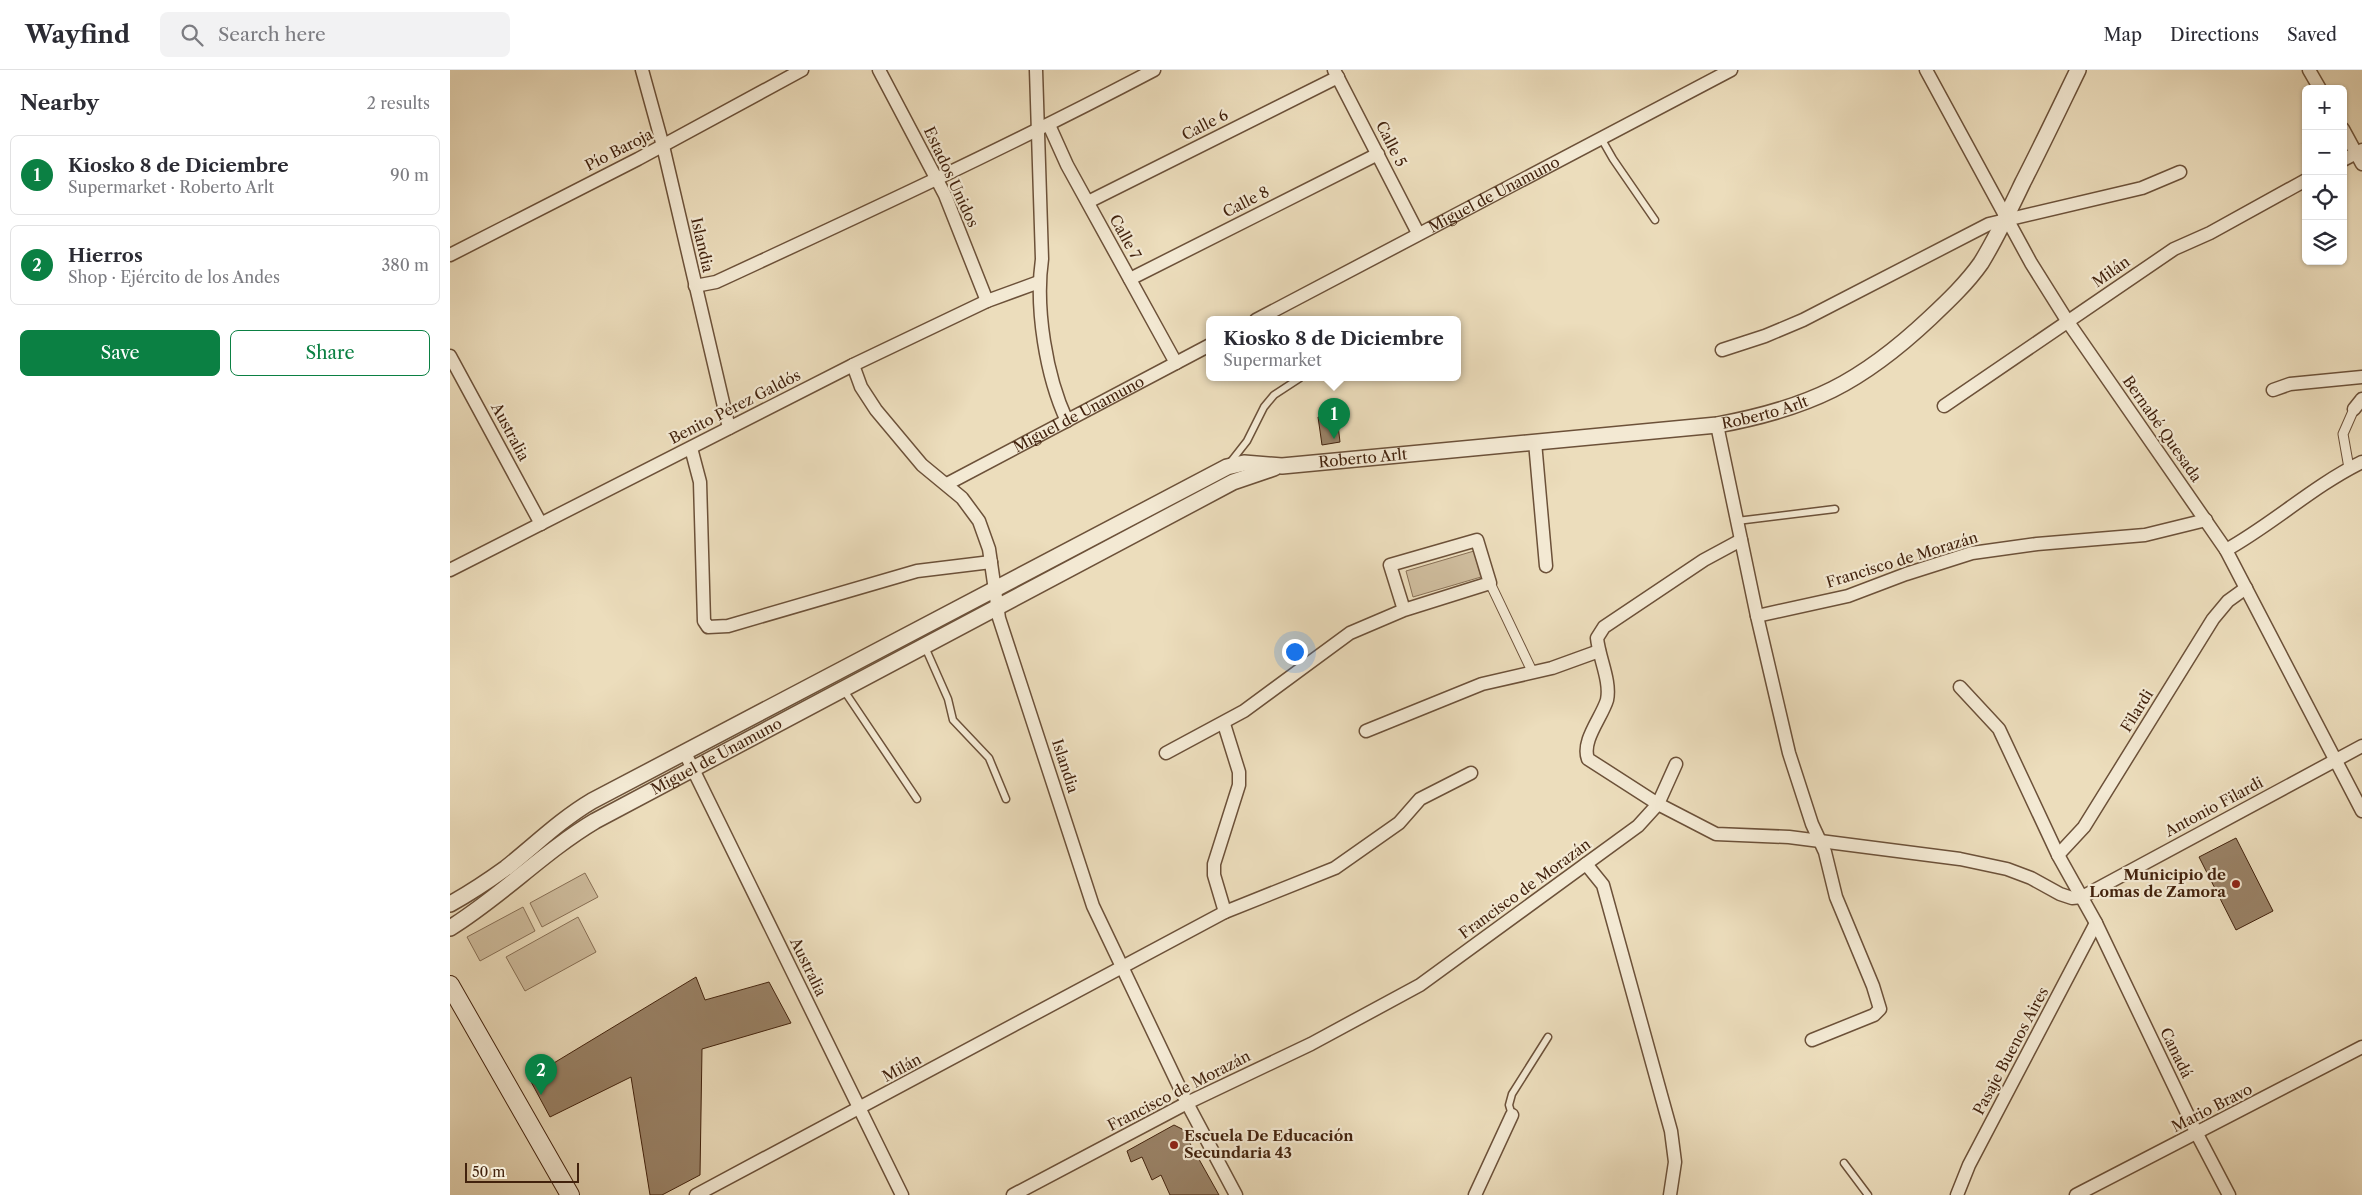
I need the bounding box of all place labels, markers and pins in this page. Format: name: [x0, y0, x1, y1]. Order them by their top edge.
pin: 1: [1318, 398, 1350, 439]
place label: Municipio de Lomas de Zamora: [2089, 865, 2226, 901]
marker: Municipio de Lomas de Zamora: [2230, 878, 2242, 890]
pin: 2: [525, 1054, 557, 1095]
place label: Escuela De Educación Secundaria 43: [1184, 1126, 1354, 1162]
marker: Escuela De Educación Secundaria 43: [1168, 1139, 1180, 1151]

